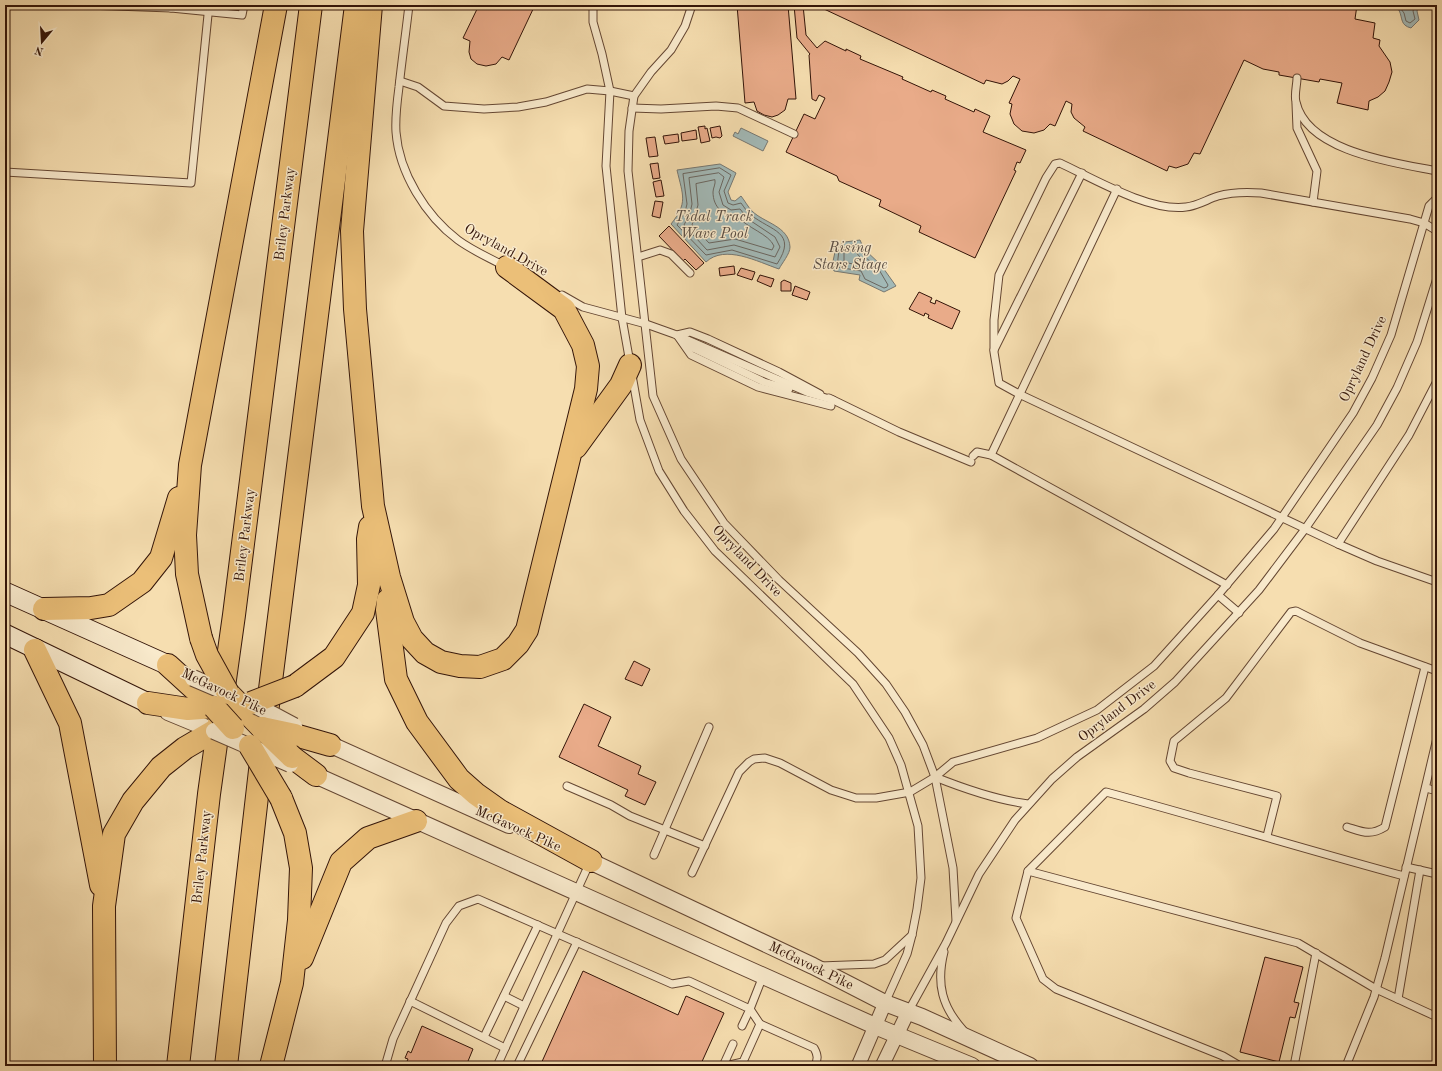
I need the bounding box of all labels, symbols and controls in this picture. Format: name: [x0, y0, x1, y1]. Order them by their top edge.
north arrow: [22, 22, 62, 62]
text: N: [33, 43, 45, 57]
street label: Briley Parkway: [272, 166, 298, 262]
water label: Tidal Track Wave Pool: [675, 210, 753, 242]
street label: Opryland Drive: [462, 221, 550, 279]
water label: Rising Stars Stage: [813, 241, 887, 273]
street label: Opryland Drive: [1337, 314, 1389, 404]
street label: Briley Parkway: [232, 487, 258, 583]
street label: Opryland Drive: [710, 523, 784, 599]
street label: McGavock Pike: [179, 666, 269, 718]
street label: Opryland Drive: [1076, 677, 1158, 745]
street label: McGavock Pike: [473, 804, 563, 854]
street label: Briley Parkway: [190, 809, 214, 905]
street label: McGavock Pike: [766, 939, 856, 993]

